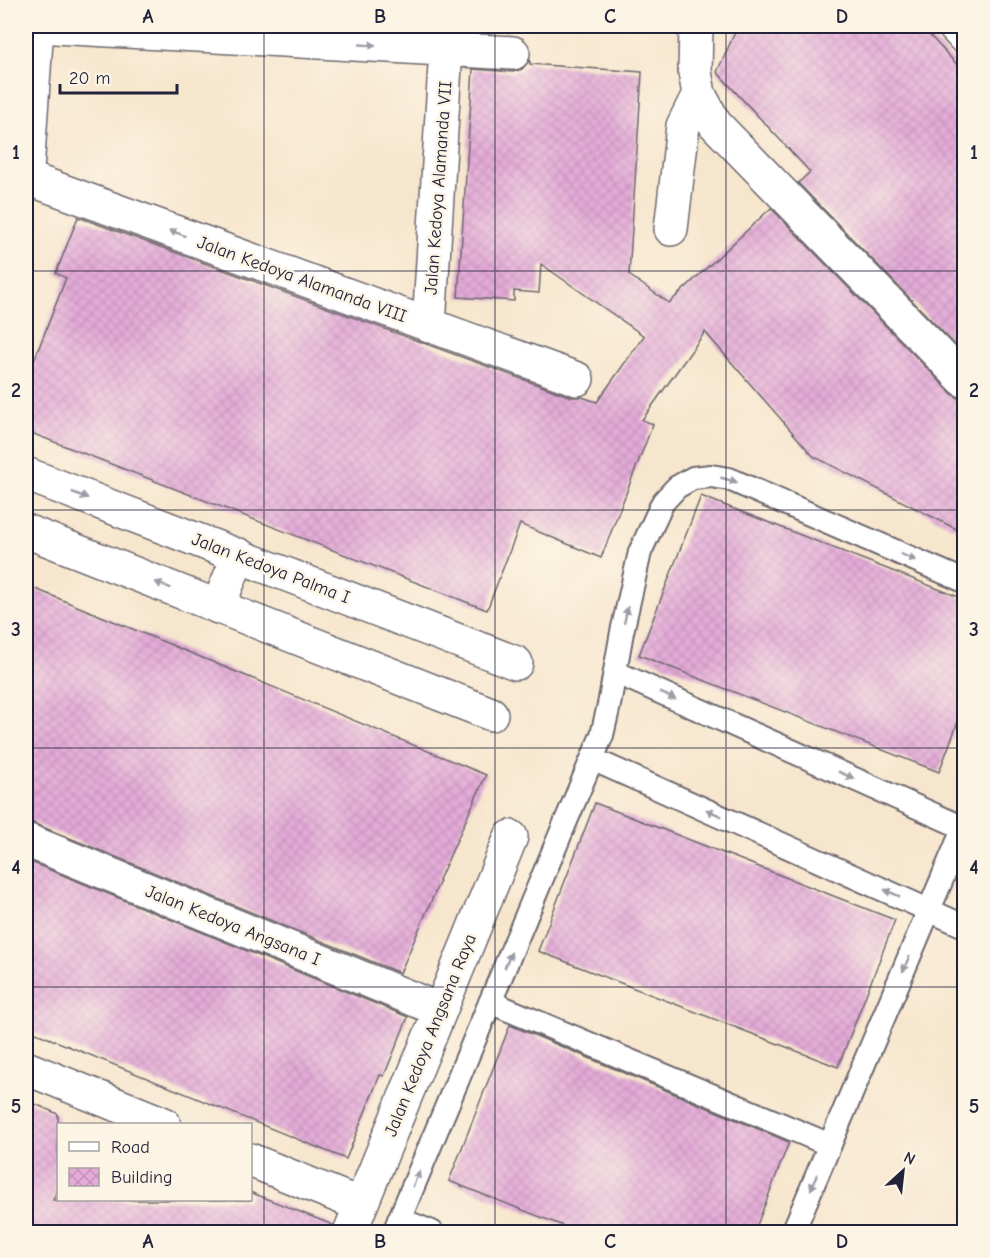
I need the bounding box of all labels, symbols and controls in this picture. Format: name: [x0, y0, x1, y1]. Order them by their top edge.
text: A: [142, 5, 154, 28]
text: B: [374, 5, 386, 28]
text: C: [604, 5, 616, 28]
text: D: [836, 5, 848, 28]
one-way arrow: [359, 40, 378, 50]
scale bar: [60, 57, 177, 95]
text: 20 m: [69, 68, 110, 89]
street label: Jalan Kedoya Alamanda VII: [421, 80, 456, 296]
text: 1: [12, 141, 20, 164]
text: 1: [970, 141, 978, 164]
one-way arrow: [168, 228, 186, 238]
street label: Jalan Kedoya Alamanda VIII: [194, 232, 409, 327]
text: 2: [11, 379, 21, 402]
text: 2: [969, 379, 979, 402]
one-way arrow: [720, 476, 738, 485]
one-way arrow: [71, 490, 89, 500]
street label: Jalan Kedoya Palma I: [189, 529, 353, 608]
one-way arrow: [899, 553, 917, 562]
one-way arrow: [154, 580, 172, 589]
one-way arrow: [621, 606, 631, 624]
text: 3: [11, 618, 21, 641]
text: 3: [969, 618, 979, 641]
one-way arrow: [660, 691, 678, 701]
one-way arrow: [838, 770, 856, 780]
one-way arrow: [706, 809, 723, 818]
text: 4: [11, 856, 21, 879]
text: 4: [969, 856, 979, 879]
street label: Jalan Kedoya Angsana I: [142, 881, 323, 970]
one-way arrow: [884, 889, 901, 898]
street label: Jalan Kedoya Angsana Raya: [380, 931, 481, 1140]
one-way arrow: [504, 951, 513, 969]
one-way arrow: [901, 955, 911, 973]
text: 5: [11, 1095, 21, 1118]
text: 5: [969, 1095, 979, 1118]
legend: [57, 1123, 252, 1201]
text: Road: [111, 1137, 150, 1158]
north arrow: [873, 1141, 933, 1201]
text: N: [901, 1148, 918, 1169]
text: Building: [111, 1167, 173, 1188]
one-way arrow: [411, 1169, 421, 1187]
one-way arrow: [809, 1174, 819, 1192]
text: A: [142, 1230, 154, 1253]
text: B: [374, 1230, 386, 1253]
text: C: [604, 1230, 616, 1253]
text: D: [836, 1230, 848, 1253]

